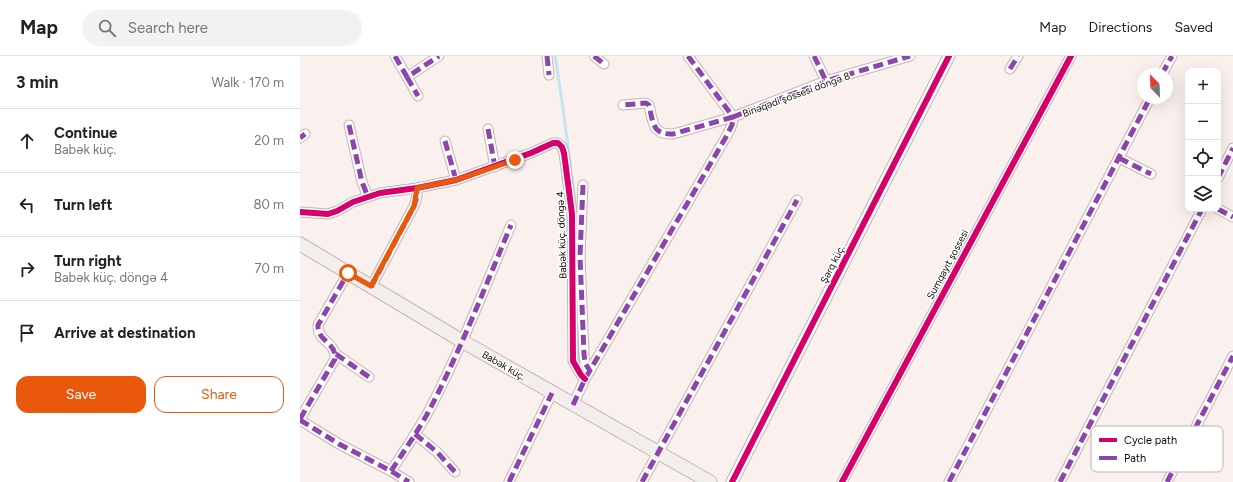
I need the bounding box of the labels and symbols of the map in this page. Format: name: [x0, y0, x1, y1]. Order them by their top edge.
north arrow: [1137, 68, 1173, 104]
street label: Binəqədi şossesi döngə 8: [741, 69, 852, 120]
route end: [506, 151, 524, 169]
street label: Babək küç. döngə 4: [553, 191, 570, 279]
street label: Sumqayıt şossesi: [924, 227, 971, 301]
street label: Şərq küç.: [817, 243, 848, 286]
route start: [339, 264, 357, 282]
street label: Babək küç.: [480, 348, 528, 383]
legend: [1091, 426, 1223, 472]
text: Cycle path: [1124, 434, 1177, 447]
text: Path: [1124, 452, 1146, 465]

